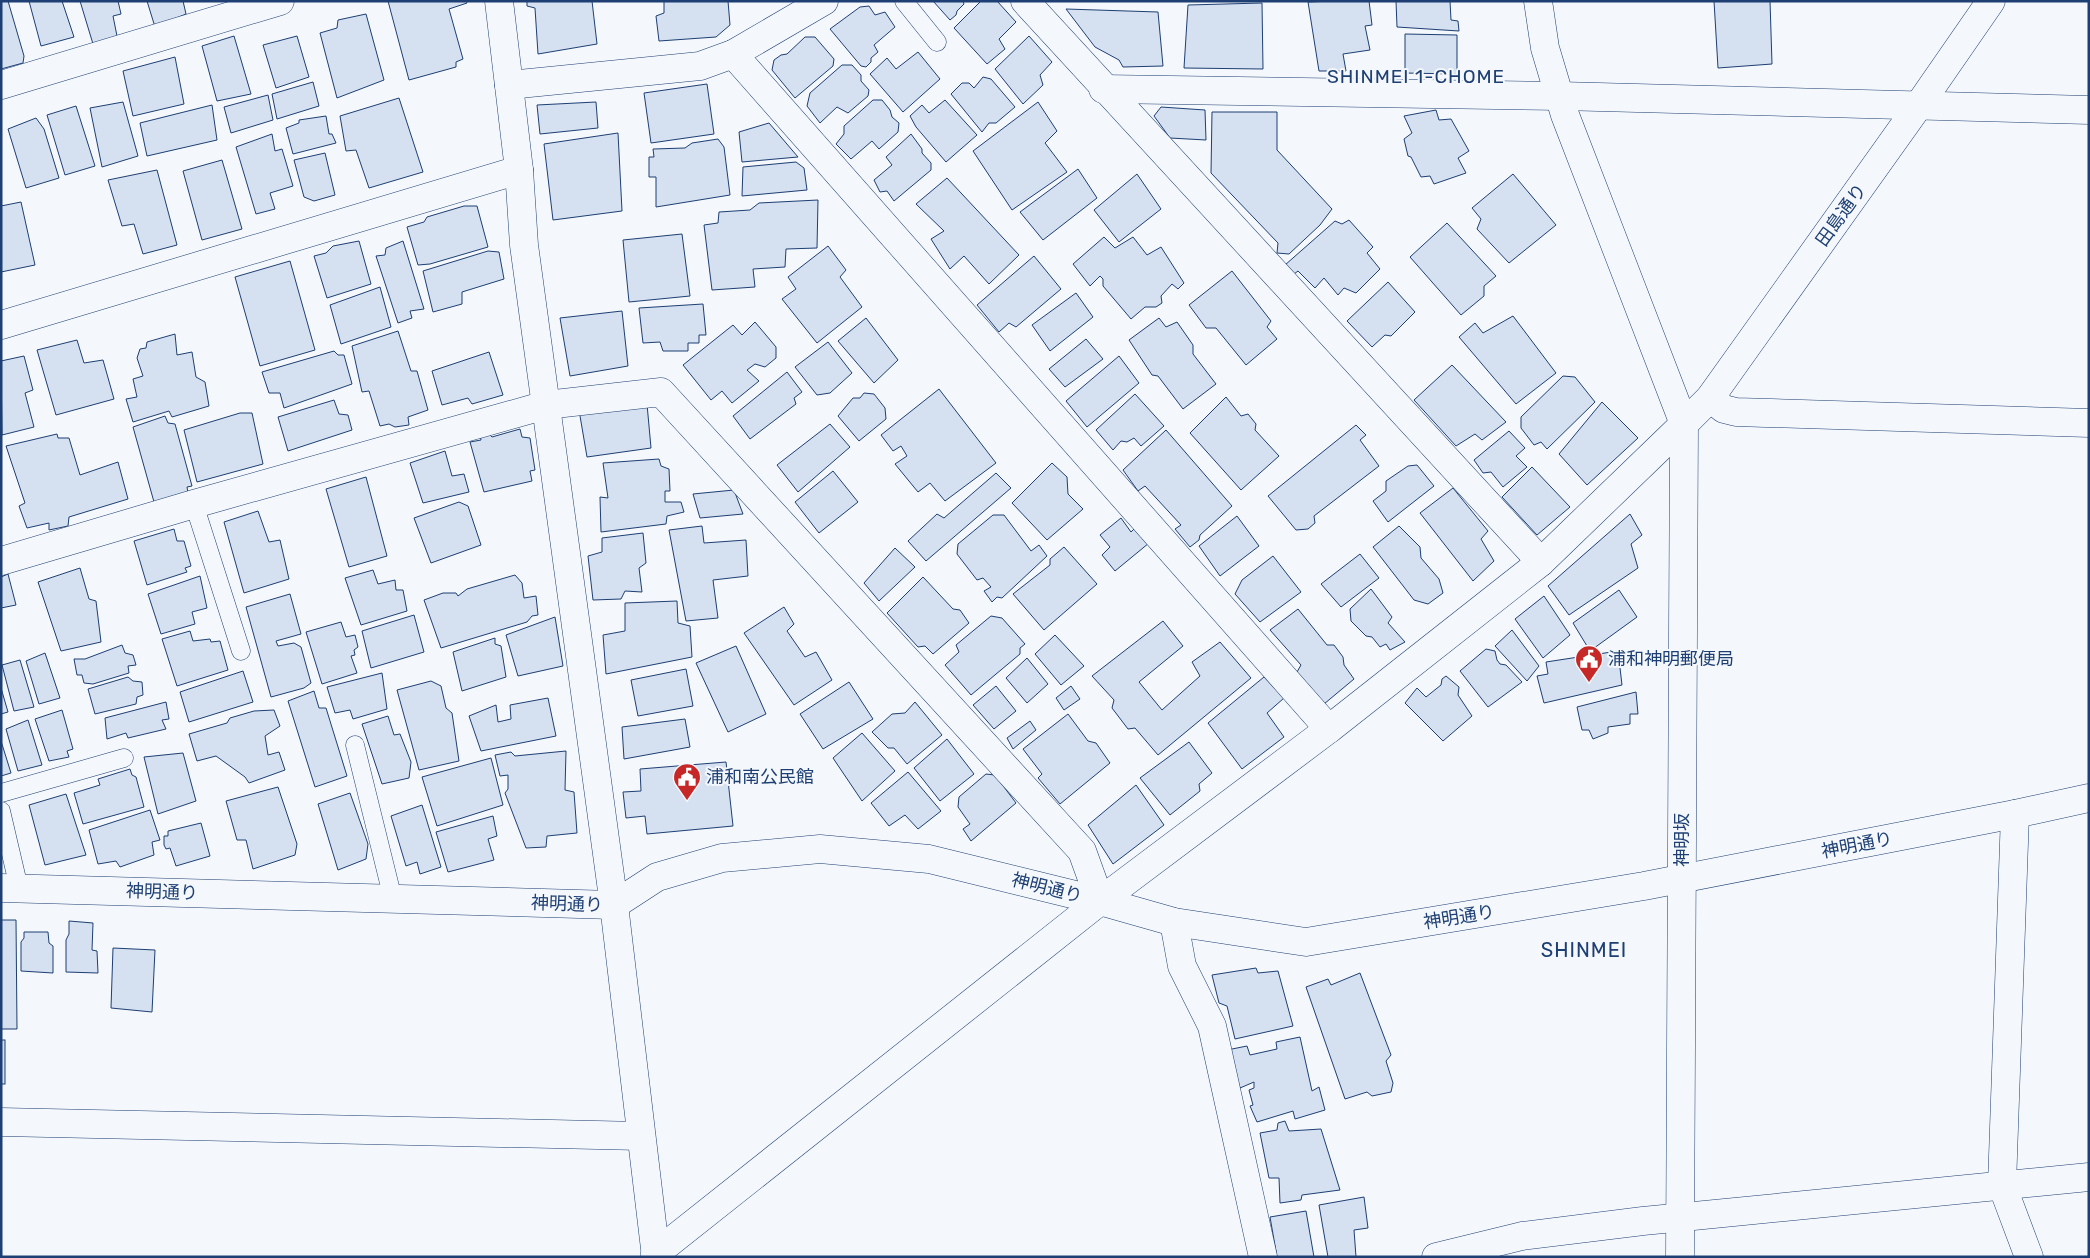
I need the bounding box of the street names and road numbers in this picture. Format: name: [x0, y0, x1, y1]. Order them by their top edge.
street label: 田島通り: [1811, 179, 1871, 251]
street label: 神明坂: [1671, 813, 1693, 867]
street label: 神明通り: [1820, 827, 1894, 863]
street label: 神明通り: [1009, 869, 1085, 907]
street label: 神明通り: [126, 880, 198, 904]
street label: 神明通り: [531, 892, 603, 916]
street label: 神明通り: [1422, 901, 1496, 933]

